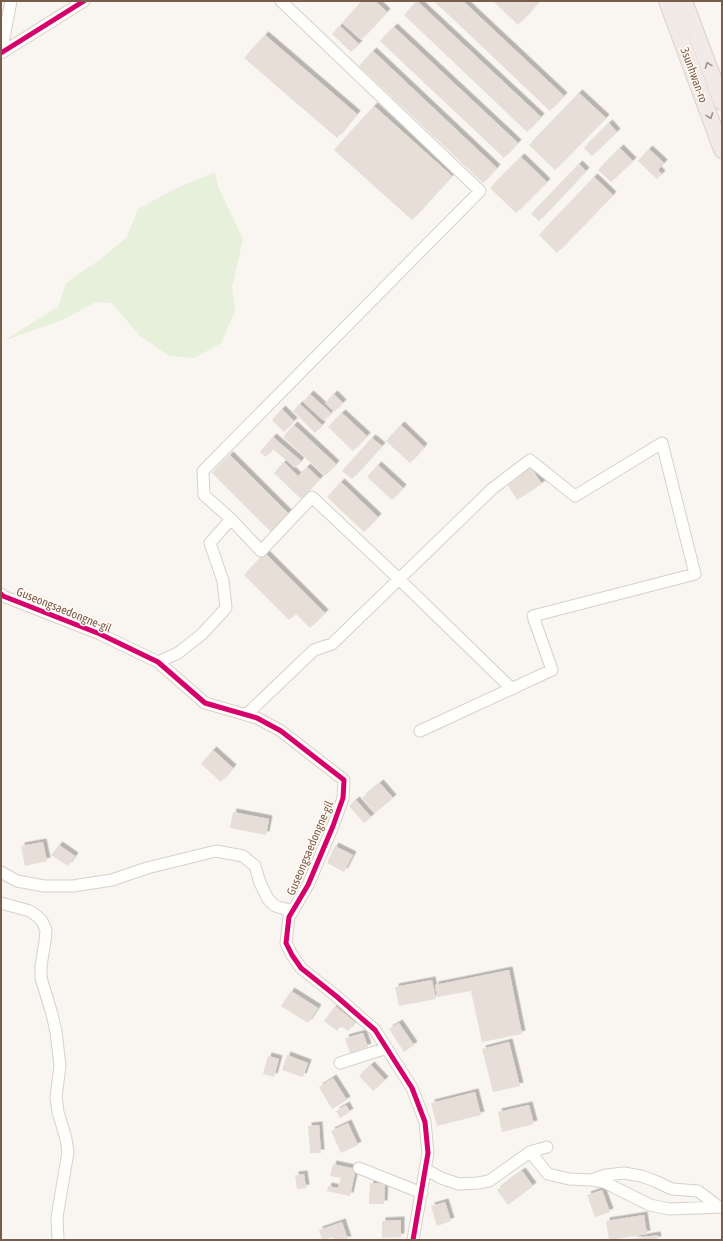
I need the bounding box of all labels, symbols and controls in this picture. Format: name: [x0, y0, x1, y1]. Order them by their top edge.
street label: 3sunhwan-ro: [678, 45, 711, 105]
one-way arrow: [705, 62, 713, 69]
one-way arrow: [705, 113, 713, 120]
street label: Guseongsaedongne-gil: [14, 585, 114, 636]
street label: Guseongsaedongne-gil: [284, 798, 337, 897]

